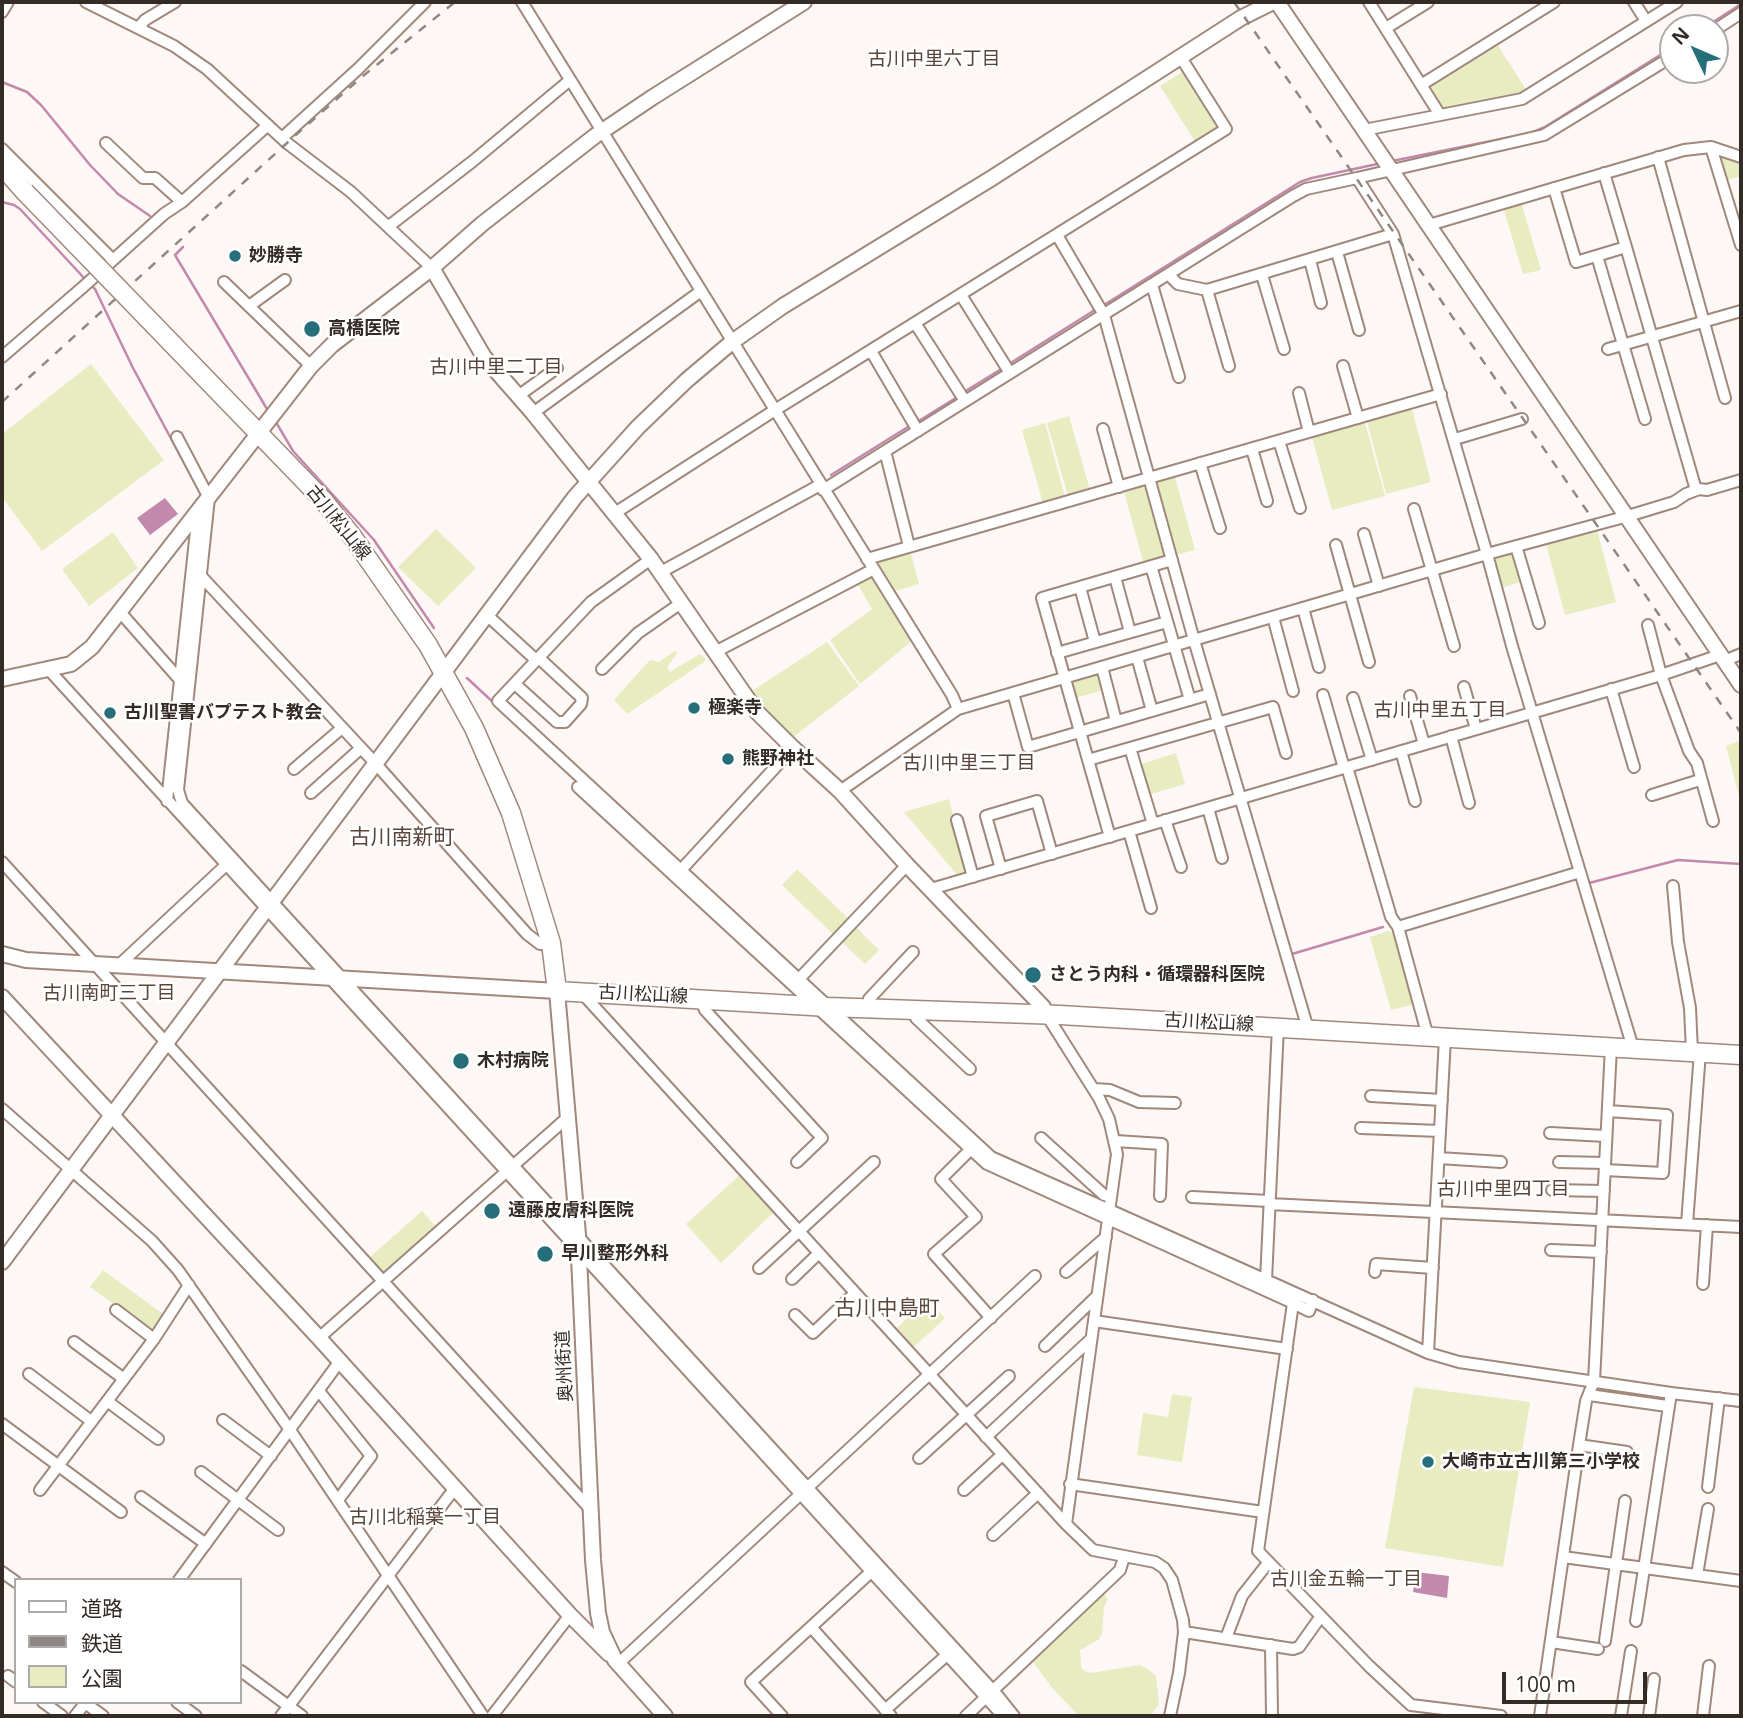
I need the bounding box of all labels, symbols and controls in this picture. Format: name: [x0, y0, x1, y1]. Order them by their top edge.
north arrow: [1659, 14, 1729, 84]
text: N: [1666, 21, 1695, 50]
district label: 古川中里六丁目: [868, 49, 1000, 71]
place label: 妙勝寺: [249, 245, 303, 267]
marker: 妙勝寺: [227, 248, 243, 264]
place label: 高橋医院: [328, 318, 400, 340]
marker: 高橋医院: [302, 319, 322, 339]
district label: 古川中里二丁目: [430, 357, 562, 379]
street label: 古川松山線: [301, 481, 375, 565]
place label: 極楽寺: [708, 697, 762, 719]
marker: 極楽寺: [686, 700, 702, 716]
district label: 古川中里五丁目: [1374, 700, 1506, 722]
place label: 古川聖書バプテスト教会: [124, 702, 322, 724]
marker: 古川聖書バプテスト教会: [102, 705, 118, 721]
place label: 熊野神社: [742, 748, 814, 770]
marker: 熊野神社: [720, 751, 736, 767]
district label: 古川中里三丁目: [903, 753, 1035, 775]
district label: 古川南新町: [350, 825, 454, 851]
place label: さとう内科・循環器科医院: [1049, 964, 1265, 986]
marker: さとう内科・循環器科医院: [1023, 965, 1043, 985]
street label: 古川松山線: [597, 982, 689, 1008]
district label: 古川南町三丁目: [43, 983, 175, 1005]
street label: 古川松山線: [1163, 1010, 1255, 1036]
place label: 木村病院: [477, 1050, 549, 1072]
marker: 木村病院: [451, 1051, 471, 1071]
district label: 古川中里四丁目: [1437, 1179, 1569, 1201]
place label: 遠藤皮膚科医院: [508, 1200, 634, 1222]
marker: 遠藤皮膚科医院: [482, 1201, 502, 1221]
place label: 早川整形外科: [561, 1243, 669, 1265]
marker: 早川整形外科: [535, 1244, 555, 1264]
district label: 古川中島町: [835, 1296, 939, 1322]
street label: 奥州街道: [552, 1329, 578, 1403]
place label: 大崎市立古川第三小学校: [1442, 1451, 1640, 1473]
marker: 大崎市立古川第三小学校: [1420, 1454, 1436, 1470]
district label: 古川北稲葉一丁目: [349, 1507, 501, 1529]
district label: 古川金五輪一丁目: [1270, 1569, 1422, 1591]
legend: [14, 1578, 242, 1704]
text: 道路: [81, 1594, 123, 1622]
text: 鉄道: [81, 1629, 123, 1657]
scale bar: [1505, 1658, 1650, 1702]
text: 公園: [81, 1664, 123, 1692]
text: 100 m: [1515, 1670, 1576, 1698]

